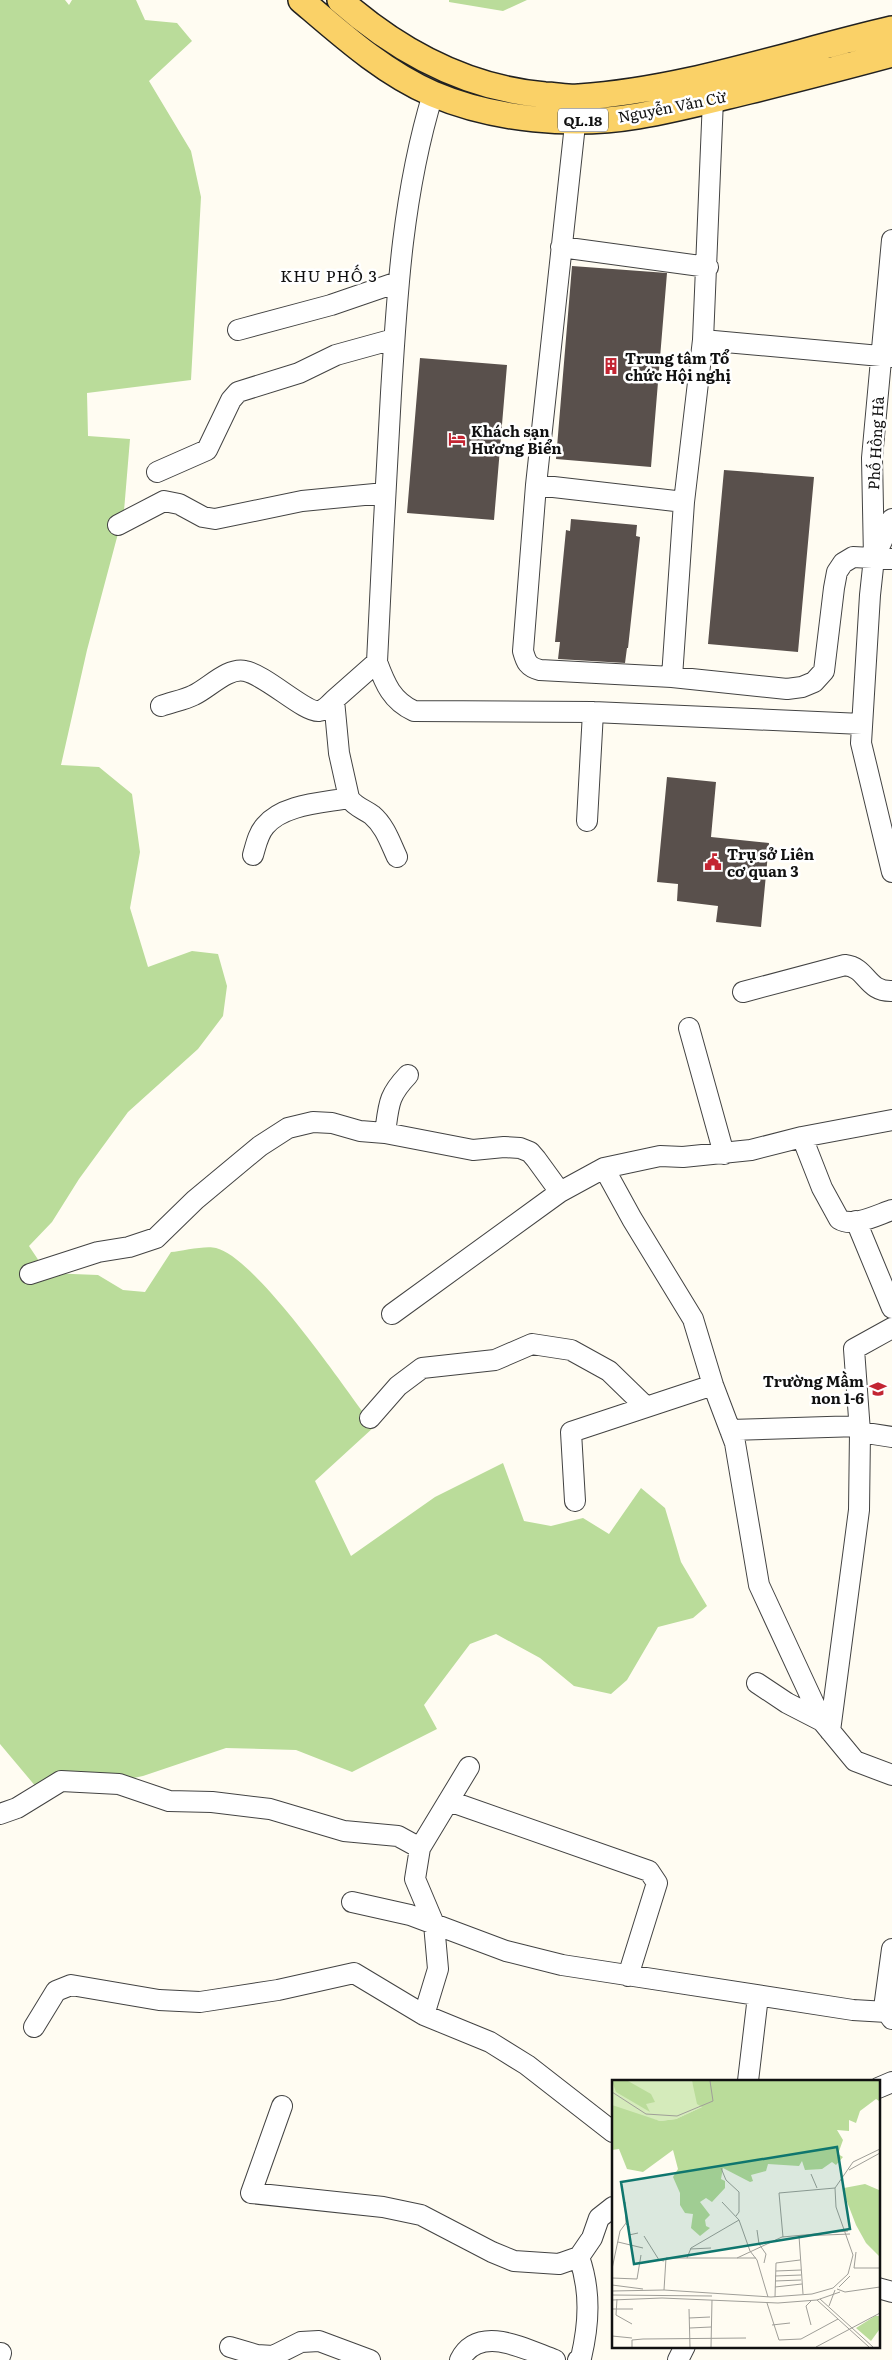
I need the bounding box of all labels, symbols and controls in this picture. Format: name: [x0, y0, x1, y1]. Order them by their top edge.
street label: Nguyễn Văn Cừ: [616, 84, 729, 128]
road number: QL.18: [558, 108, 608, 132]
district label: KHU PHỐ 3: [280, 263, 378, 287]
place label: Trung tâm Tổ chức Hội nghị: [625, 346, 731, 386]
building icon: Trung tâm Tổ chức Hội nghị: [601, 356, 621, 376]
street label: Phố Hồng Hà: [861, 395, 889, 490]
place label: Khách sạn Hương Biển: [471, 419, 562, 459]
hotel icon: Khách sạn Hương Biển: [447, 429, 467, 449]
place label: Trụ sở Liên cơ quan 3: [727, 842, 815, 882]
public building icon: Trụ sở Liên cơ quan 3: [703, 852, 723, 872]
place label: Trường Mầm non 1-6: [763, 1369, 864, 1409]
school or university icon: Trường Mầm non 1-6: [868, 1379, 888, 1399]
inset map: [612, 2080, 880, 2348]

